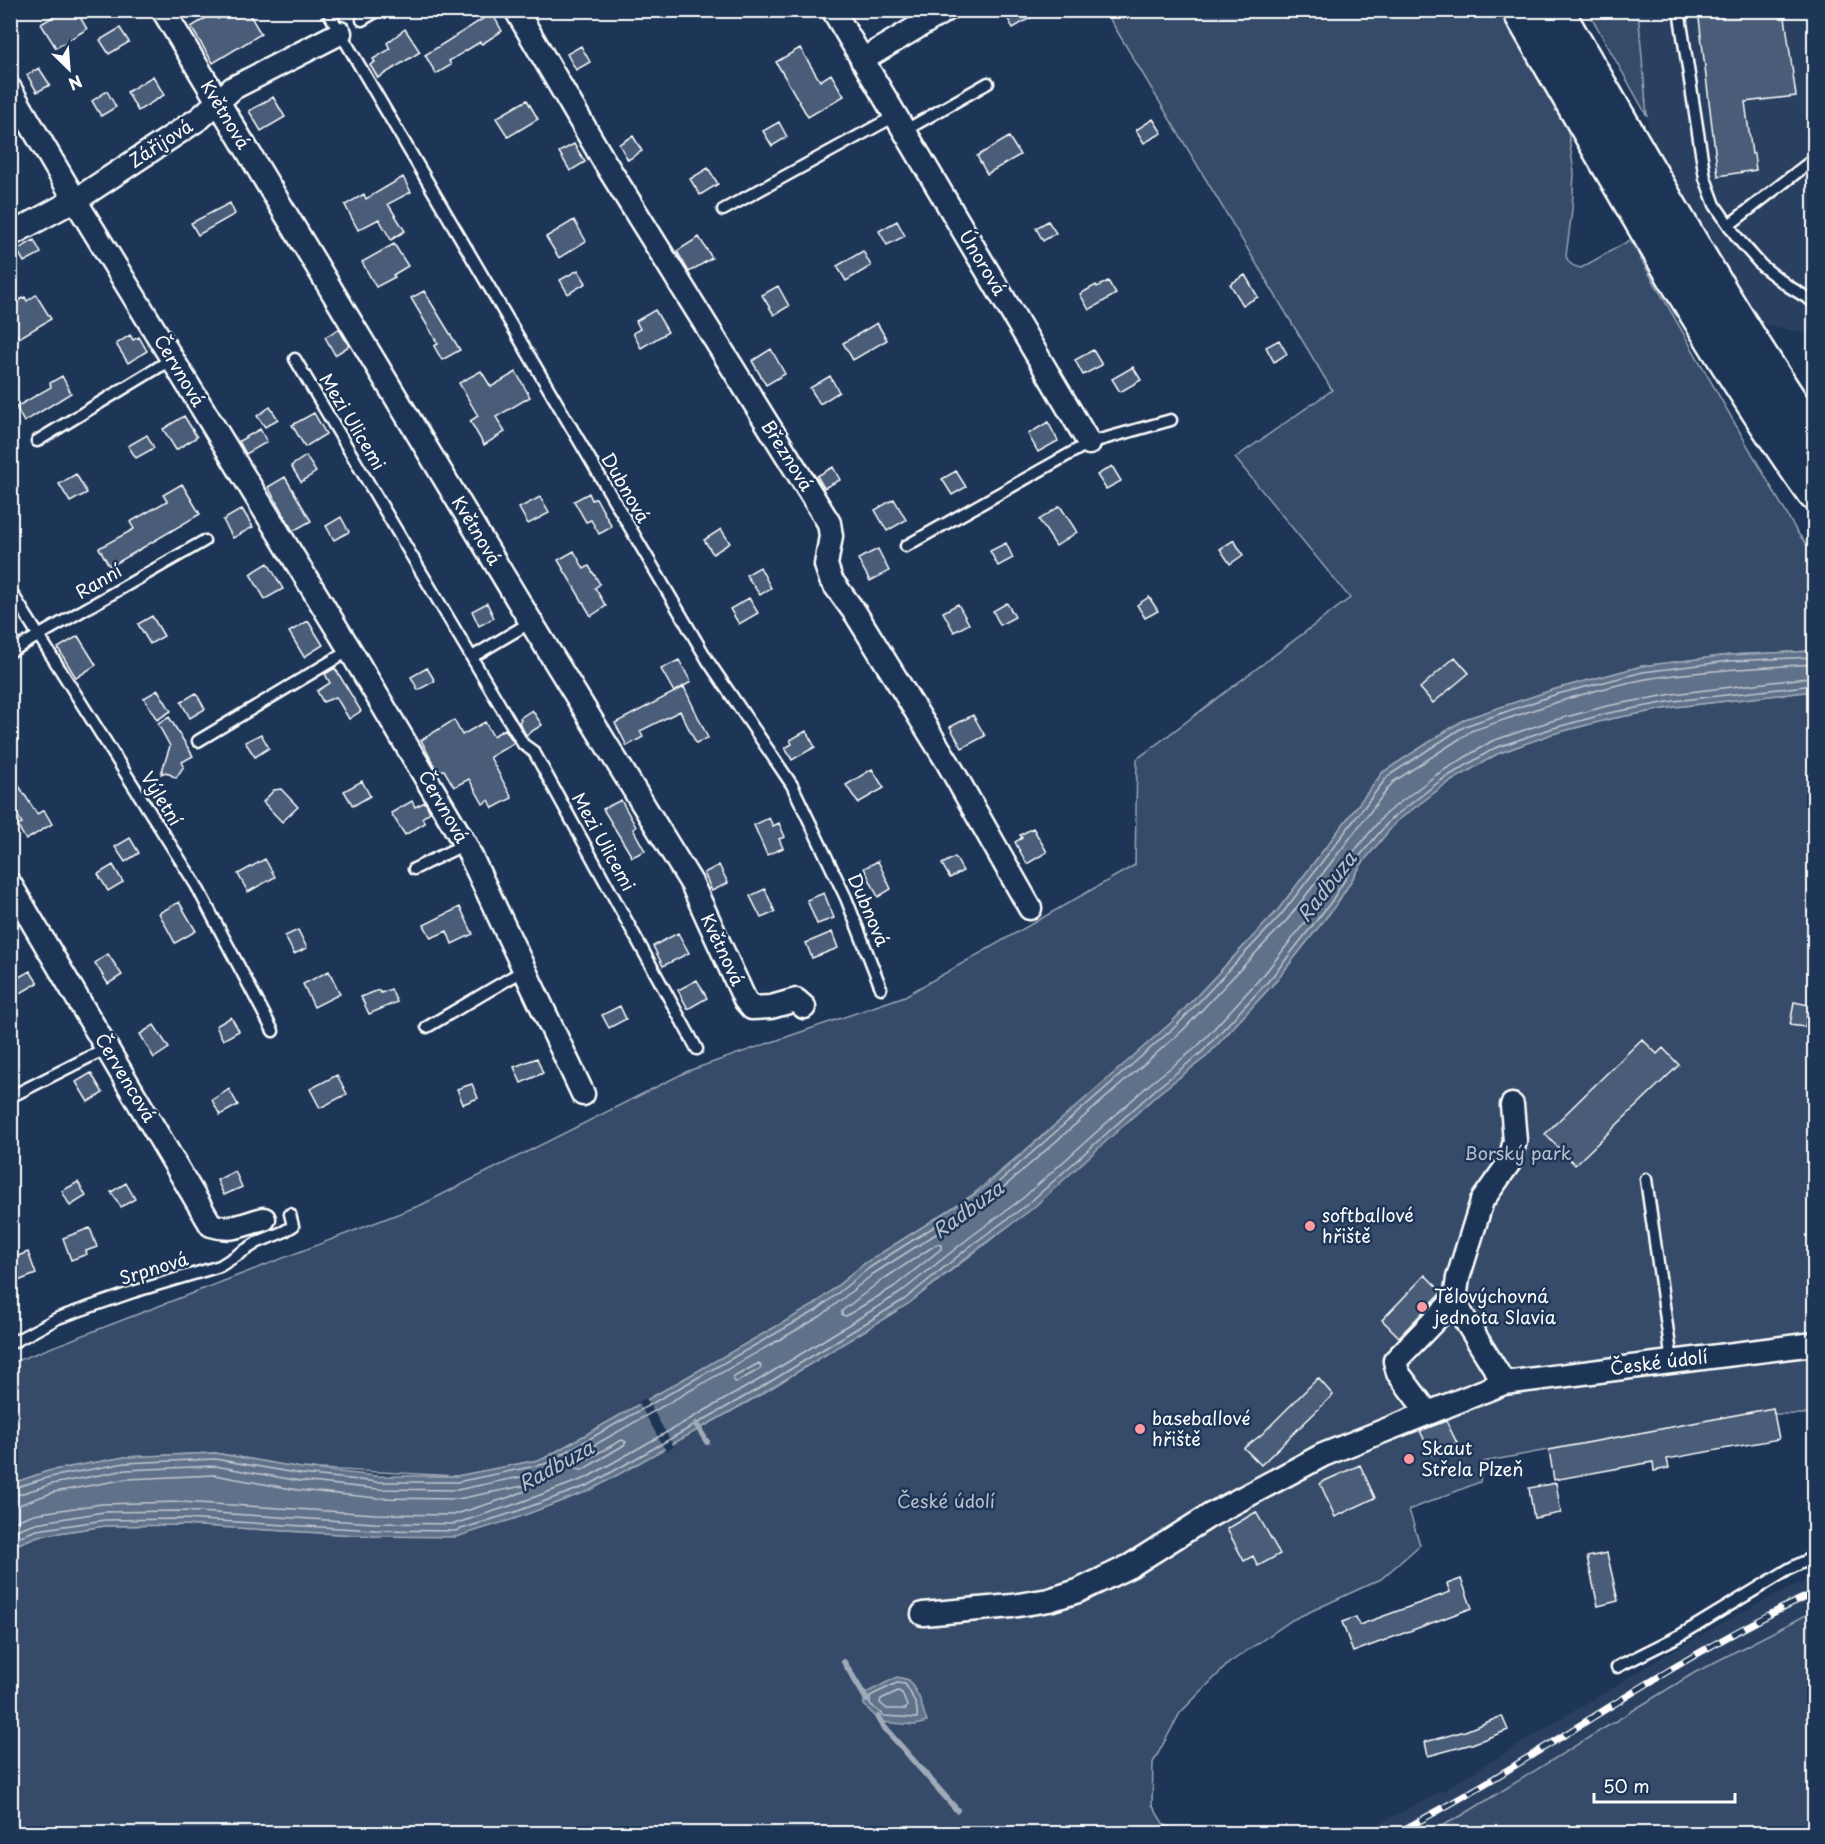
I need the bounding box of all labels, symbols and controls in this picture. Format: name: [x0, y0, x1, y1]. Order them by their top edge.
north arrow: [39, 39, 99, 99]
text: N: [65, 70, 87, 97]
street label: Květnová: [195, 74, 258, 154]
street label: Zářijová: [123, 112, 197, 173]
street label: Únorová: [953, 224, 1014, 300]
street label: Červnová: [148, 329, 213, 412]
street label: Mezi Ulicemi: [314, 368, 393, 475]
street label: Březnová: [756, 414, 821, 496]
street label: Dubnová: [595, 447, 657, 528]
street label: Květnová: [446, 490, 509, 570]
street label: Ranní: [70, 556, 127, 605]
street label: Červnová: [413, 765, 476, 848]
street label: Výletní: [135, 766, 190, 831]
street label: Mezi Ulicemi: [566, 787, 643, 895]
water label: Radbuza: [1289, 844, 1364, 928]
street label: Dubnová: [842, 868, 897, 950]
street label: Květnová: [695, 909, 752, 990]
street label: Červencová: [89, 1028, 164, 1127]
park label: Borský park: [1464, 1139, 1572, 1166]
water label: Radbuza: [925, 1173, 1010, 1245]
place label: softballové hřiště: [1322, 1201, 1414, 1249]
marker: softballové hřiště: [1303, 1219, 1317, 1233]
street label: Srpnová: [116, 1244, 191, 1291]
place label: Tělovýchovná jednota Slavia: [1432, 1282, 1557, 1330]
marker: Tělovýchovná jednota Slavia: [1415, 1300, 1429, 1314]
street label: České údolí: [1609, 1342, 1709, 1381]
place label: baseballové hřiště: [1152, 1404, 1250, 1452]
marker: baseballové hřiště: [1133, 1422, 1147, 1436]
water label: Radbuza: [512, 1432, 599, 1498]
place label: Skaut Střela Plzeň: [1421, 1434, 1523, 1482]
marker: Skaut Střela Plzeň: [1402, 1452, 1416, 1466]
park label: České údolí: [897, 1487, 995, 1514]
scale bar: [1594, 1766, 1735, 1804]
text: 50 m: [1603, 1772, 1650, 1799]

